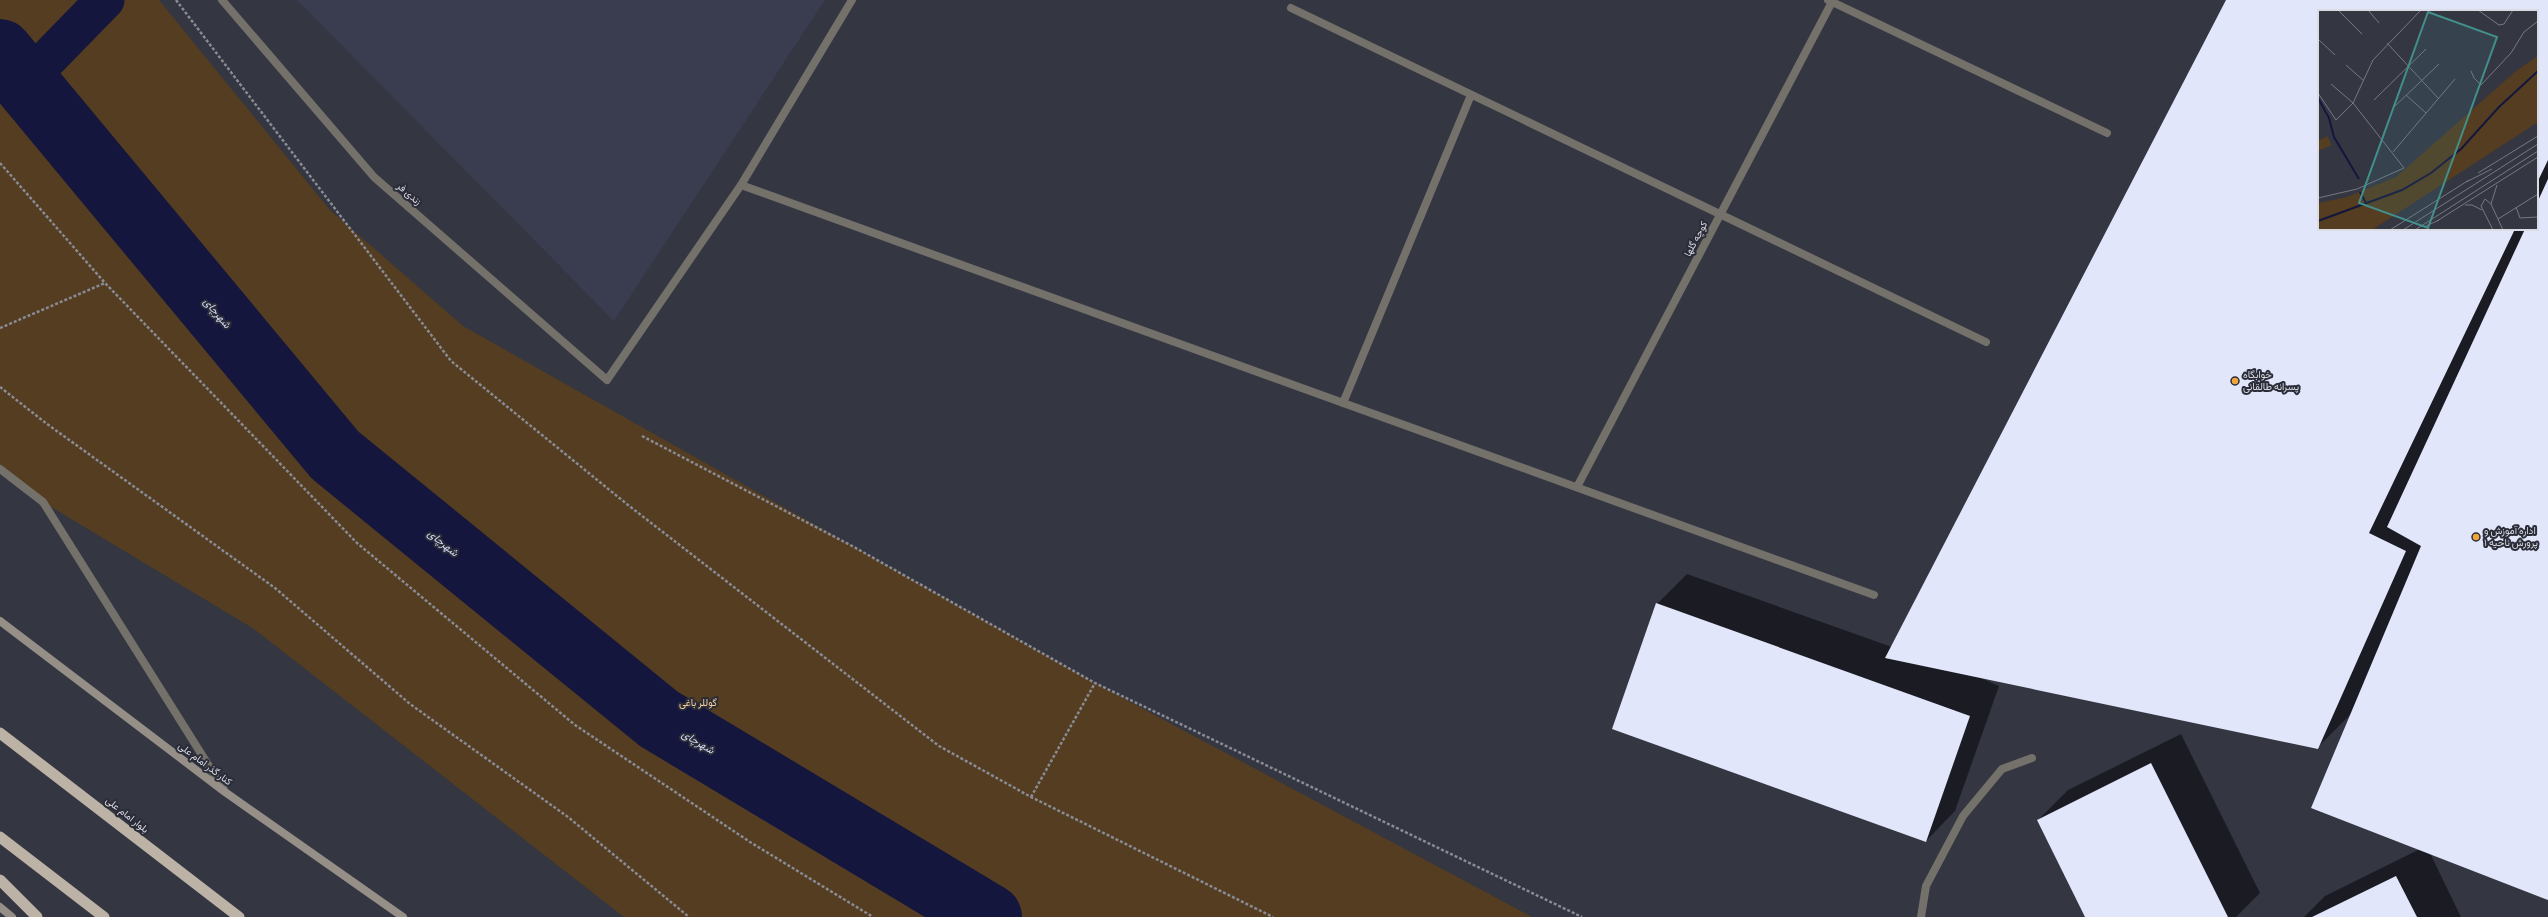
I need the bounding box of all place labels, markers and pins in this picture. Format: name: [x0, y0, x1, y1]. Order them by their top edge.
place label: خوابگاه پسرانه طالقانی: [2243, 368, 2299, 394]
marker: خوابگاه پسرانه طالقانی: [2230, 376, 2240, 386]
place label: اداره آموزش و پرورش ناحیه ۱: [2484, 524, 2538, 550]
marker: اداره آموزش و پرورش ناحیه ۱: [2471, 532, 2481, 542]

